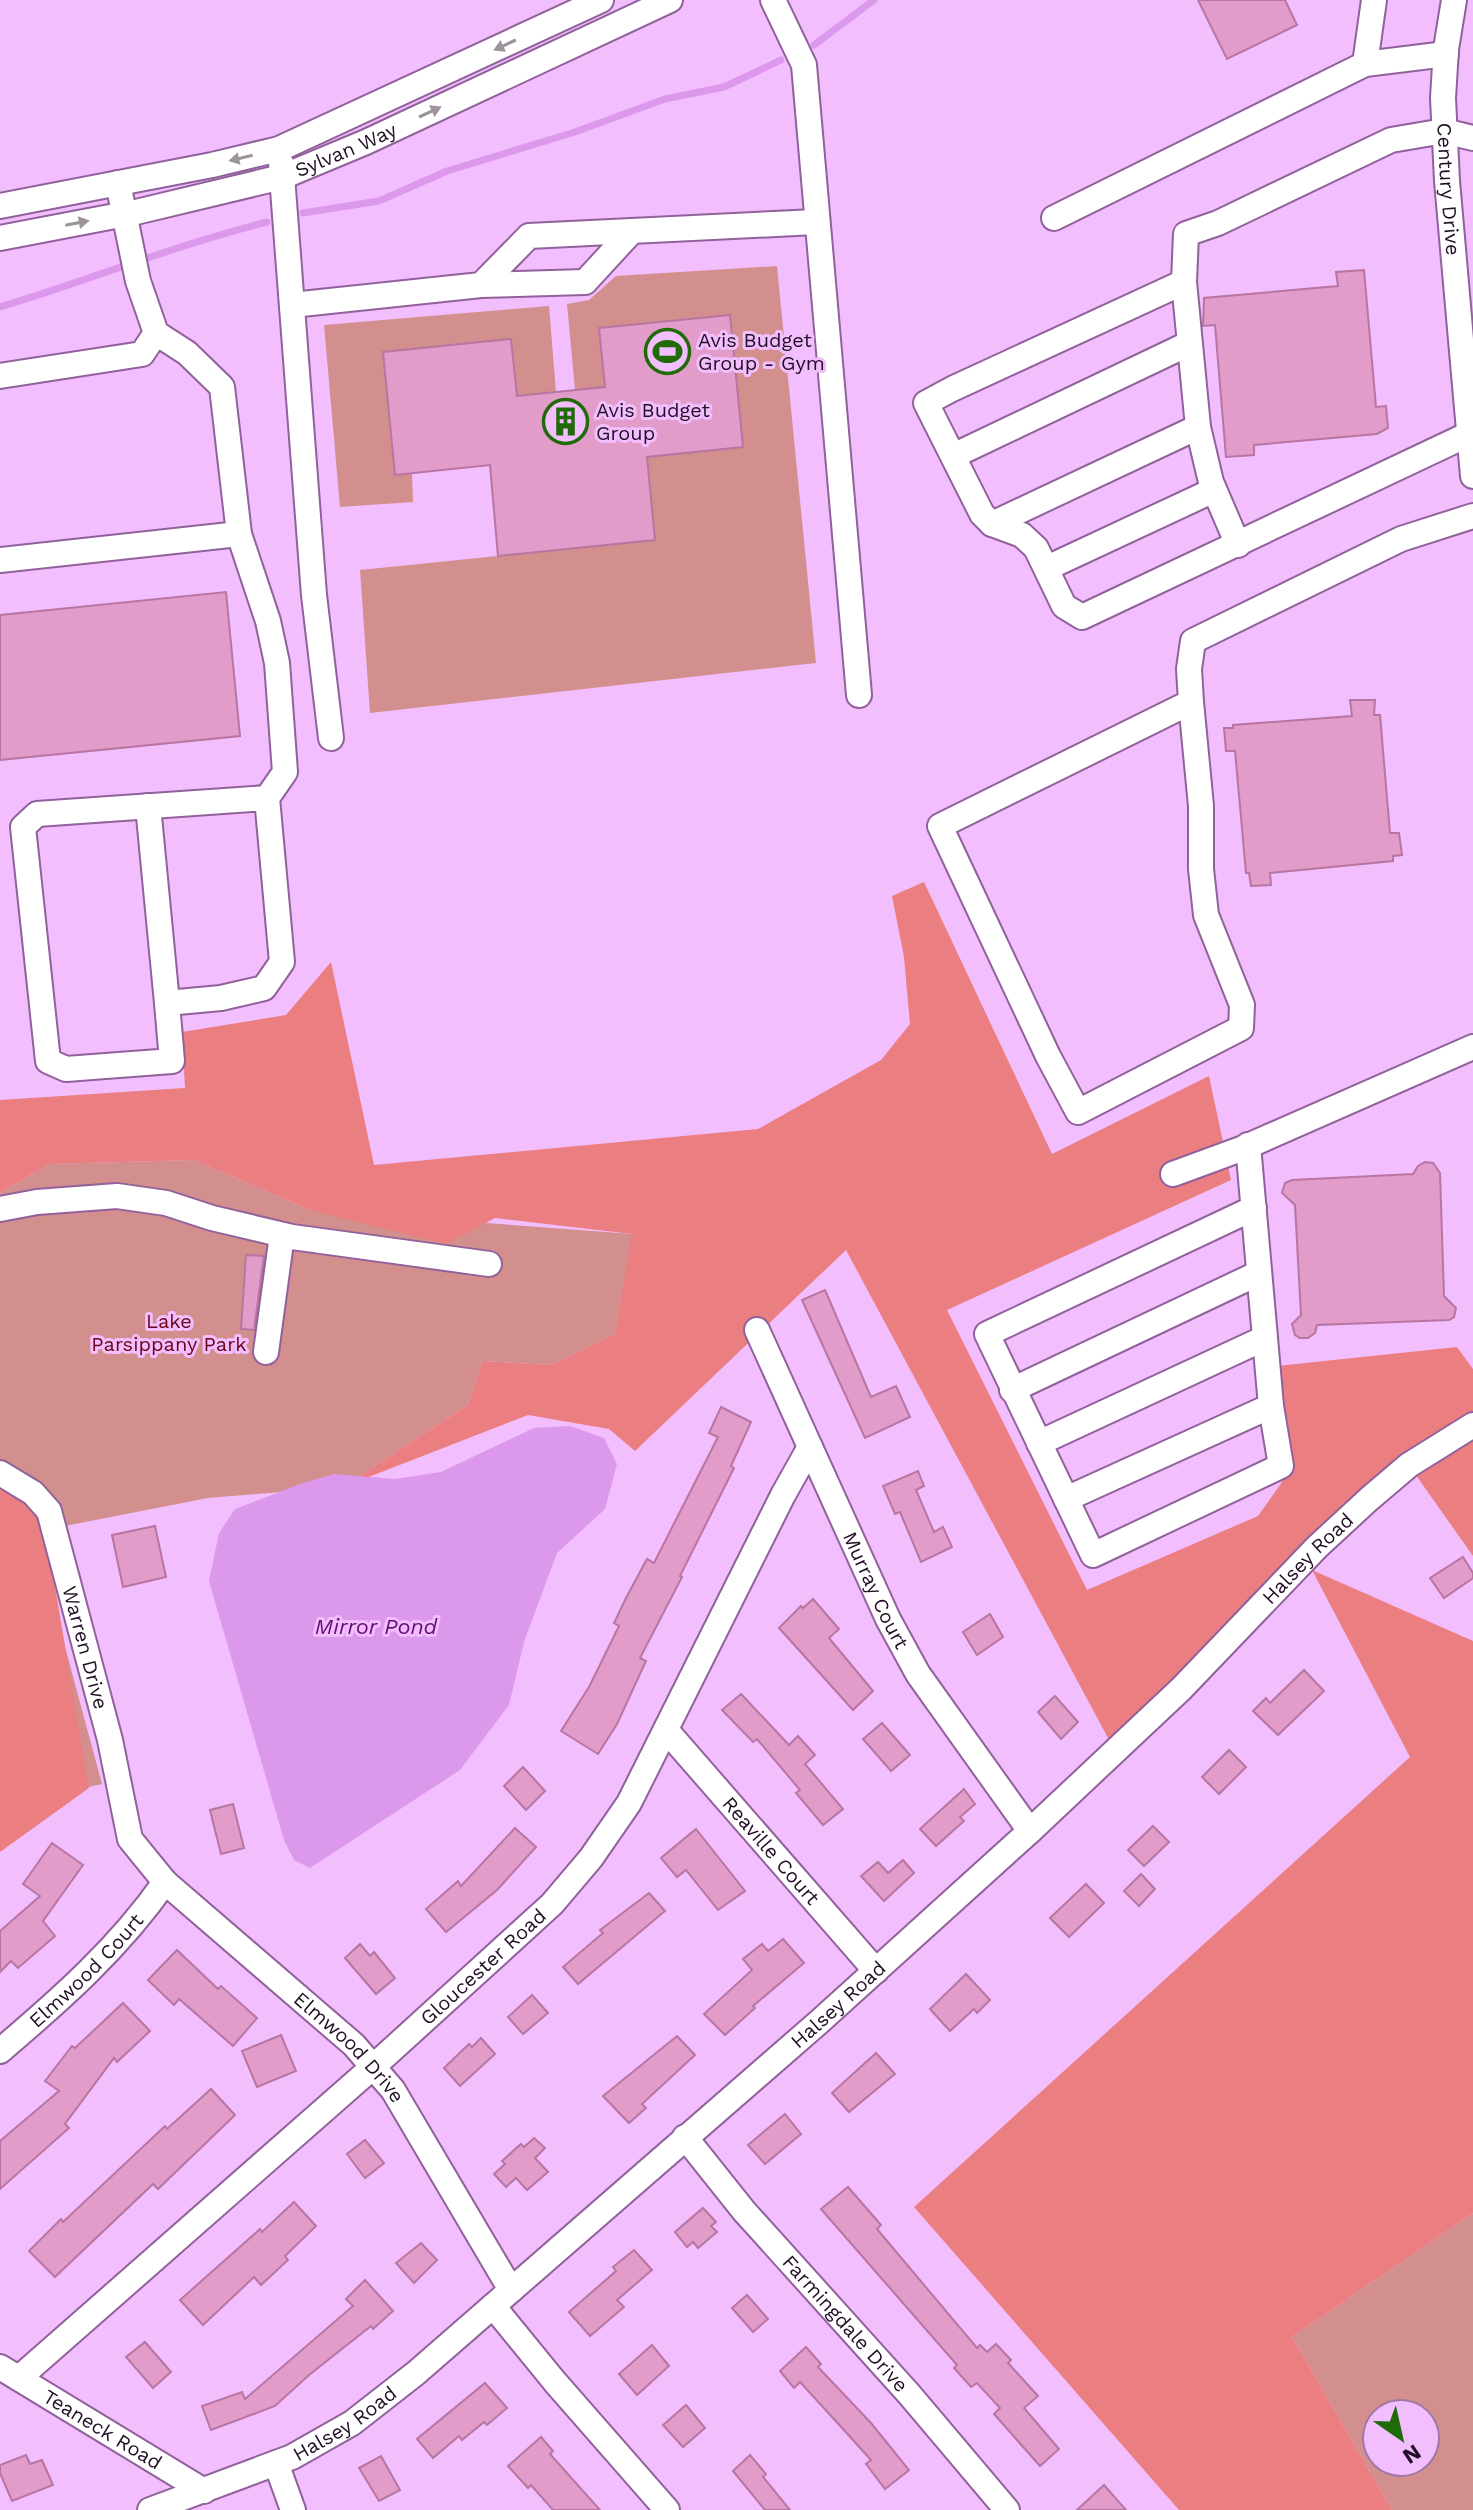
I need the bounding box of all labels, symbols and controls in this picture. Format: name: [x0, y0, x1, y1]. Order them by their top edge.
one-way arrow: [493, 38, 517, 51]
one-way arrow: [418, 105, 441, 119]
street label: Sylvan Way: [292, 117, 401, 182]
street label: Century Drive: [1432, 122, 1466, 256]
one-way arrow: [229, 153, 254, 165]
one-way arrow: [64, 216, 89, 229]
sports icon: Avis Budget Group - Gym: [643, 327, 691, 375]
place label: Avis Budget Group - Gym: [698, 328, 825, 375]
building icon: Avis Budget Group: [541, 398, 589, 446]
place label: Avis Budget Group: [596, 398, 710, 445]
park label: Lake Parsippany Park: [91, 1309, 247, 1356]
street label: Halsey Road: [1257, 1508, 1358, 1609]
street label: Murray Court: [838, 1528, 914, 1653]
street label: Warren Drive: [58, 1583, 113, 1712]
water label: Mirror Pond: [315, 1614, 439, 1639]
street label: Reaville Court: [717, 1792, 825, 1910]
street label: Gloucester Road: [415, 1904, 551, 2030]
street label: Elmwood Court: [24, 1908, 149, 2032]
street label: Halsey Road: [786, 1956, 890, 2053]
street label: Elmwood Drive: [289, 1987, 410, 2107]
street label: Farmingdale Drive: [777, 2250, 913, 2397]
street label: Halsey Road: [289, 2381, 401, 2466]
street label: Teaneck Road: [39, 2384, 166, 2475]
north arrow: [1361, 2398, 1441, 2478]
text: N: [1398, 2439, 1426, 2469]

